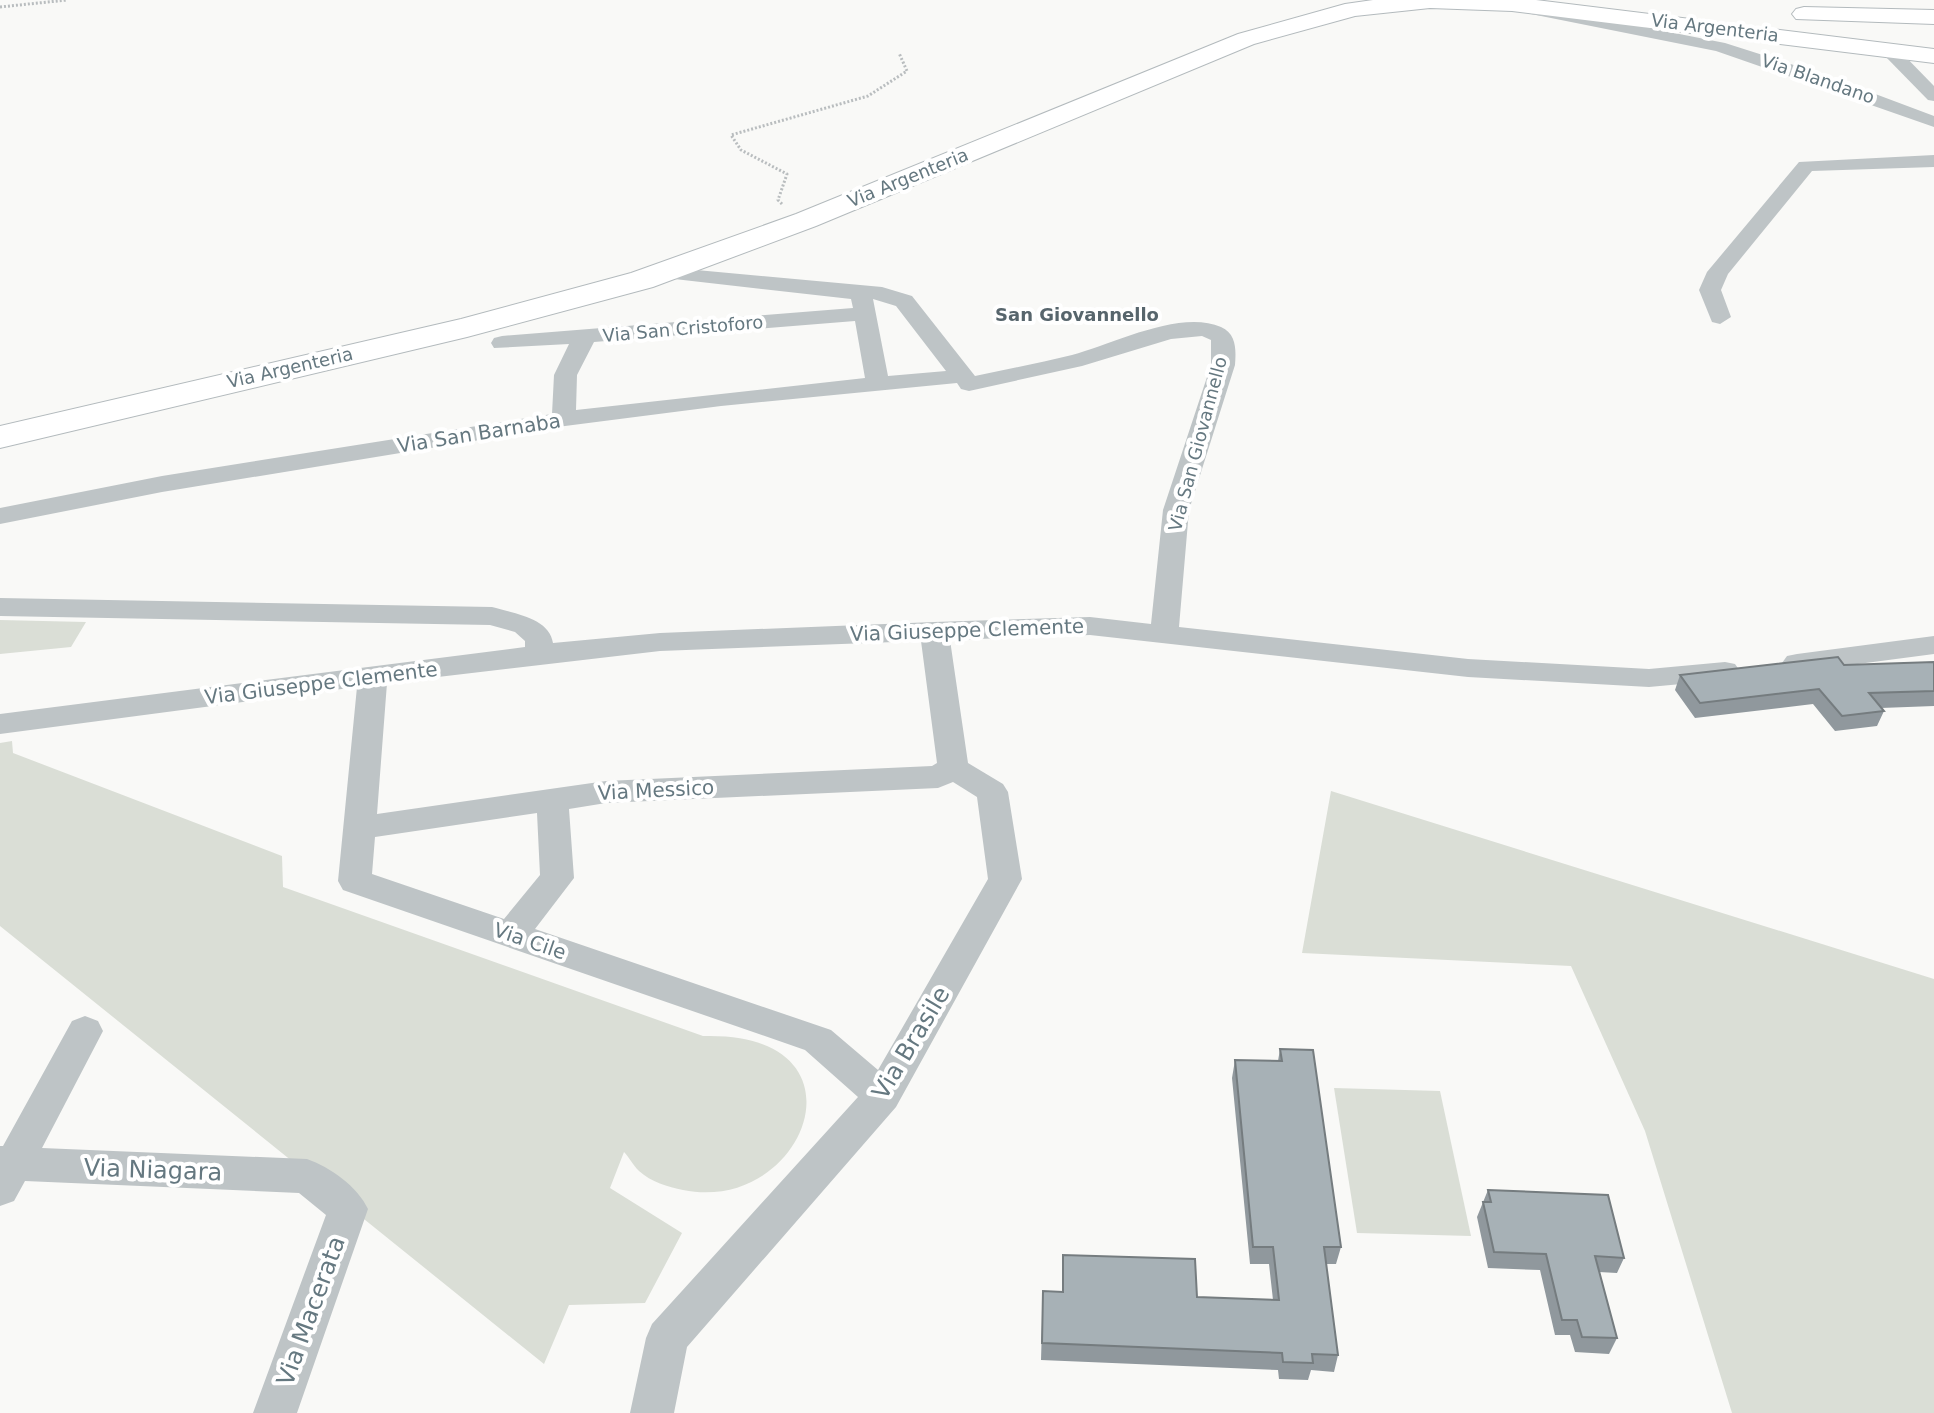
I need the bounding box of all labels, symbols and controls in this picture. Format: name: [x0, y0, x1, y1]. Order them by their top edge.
street label: Via Argenteria: [1650, 9, 1780, 46]
street label: Via Blandano: [1759, 49, 1878, 108]
street label: Via Argenteria: [844, 144, 971, 211]
district label: San Giovannello: [995, 304, 1159, 325]
street label: Via San Cristoforo: [602, 311, 764, 346]
street label: Via Argenteria: [225, 343, 355, 392]
street label: Via San Giovannello: [1164, 354, 1231, 533]
street label: Via San Barnaba: [396, 408, 562, 458]
street label: Via Giuseppe Clemente: [849, 614, 1085, 646]
street label: Via Giuseppe Clemente: [203, 657, 439, 709]
street label: Via Messico: [597, 775, 715, 805]
street label: Via Cile: [491, 917, 569, 965]
street label: Via Brasile: [866, 982, 956, 1104]
street label: Via Niagara: [83, 1154, 223, 1186]
street label: Via Macerata: [271, 1232, 351, 1390]

